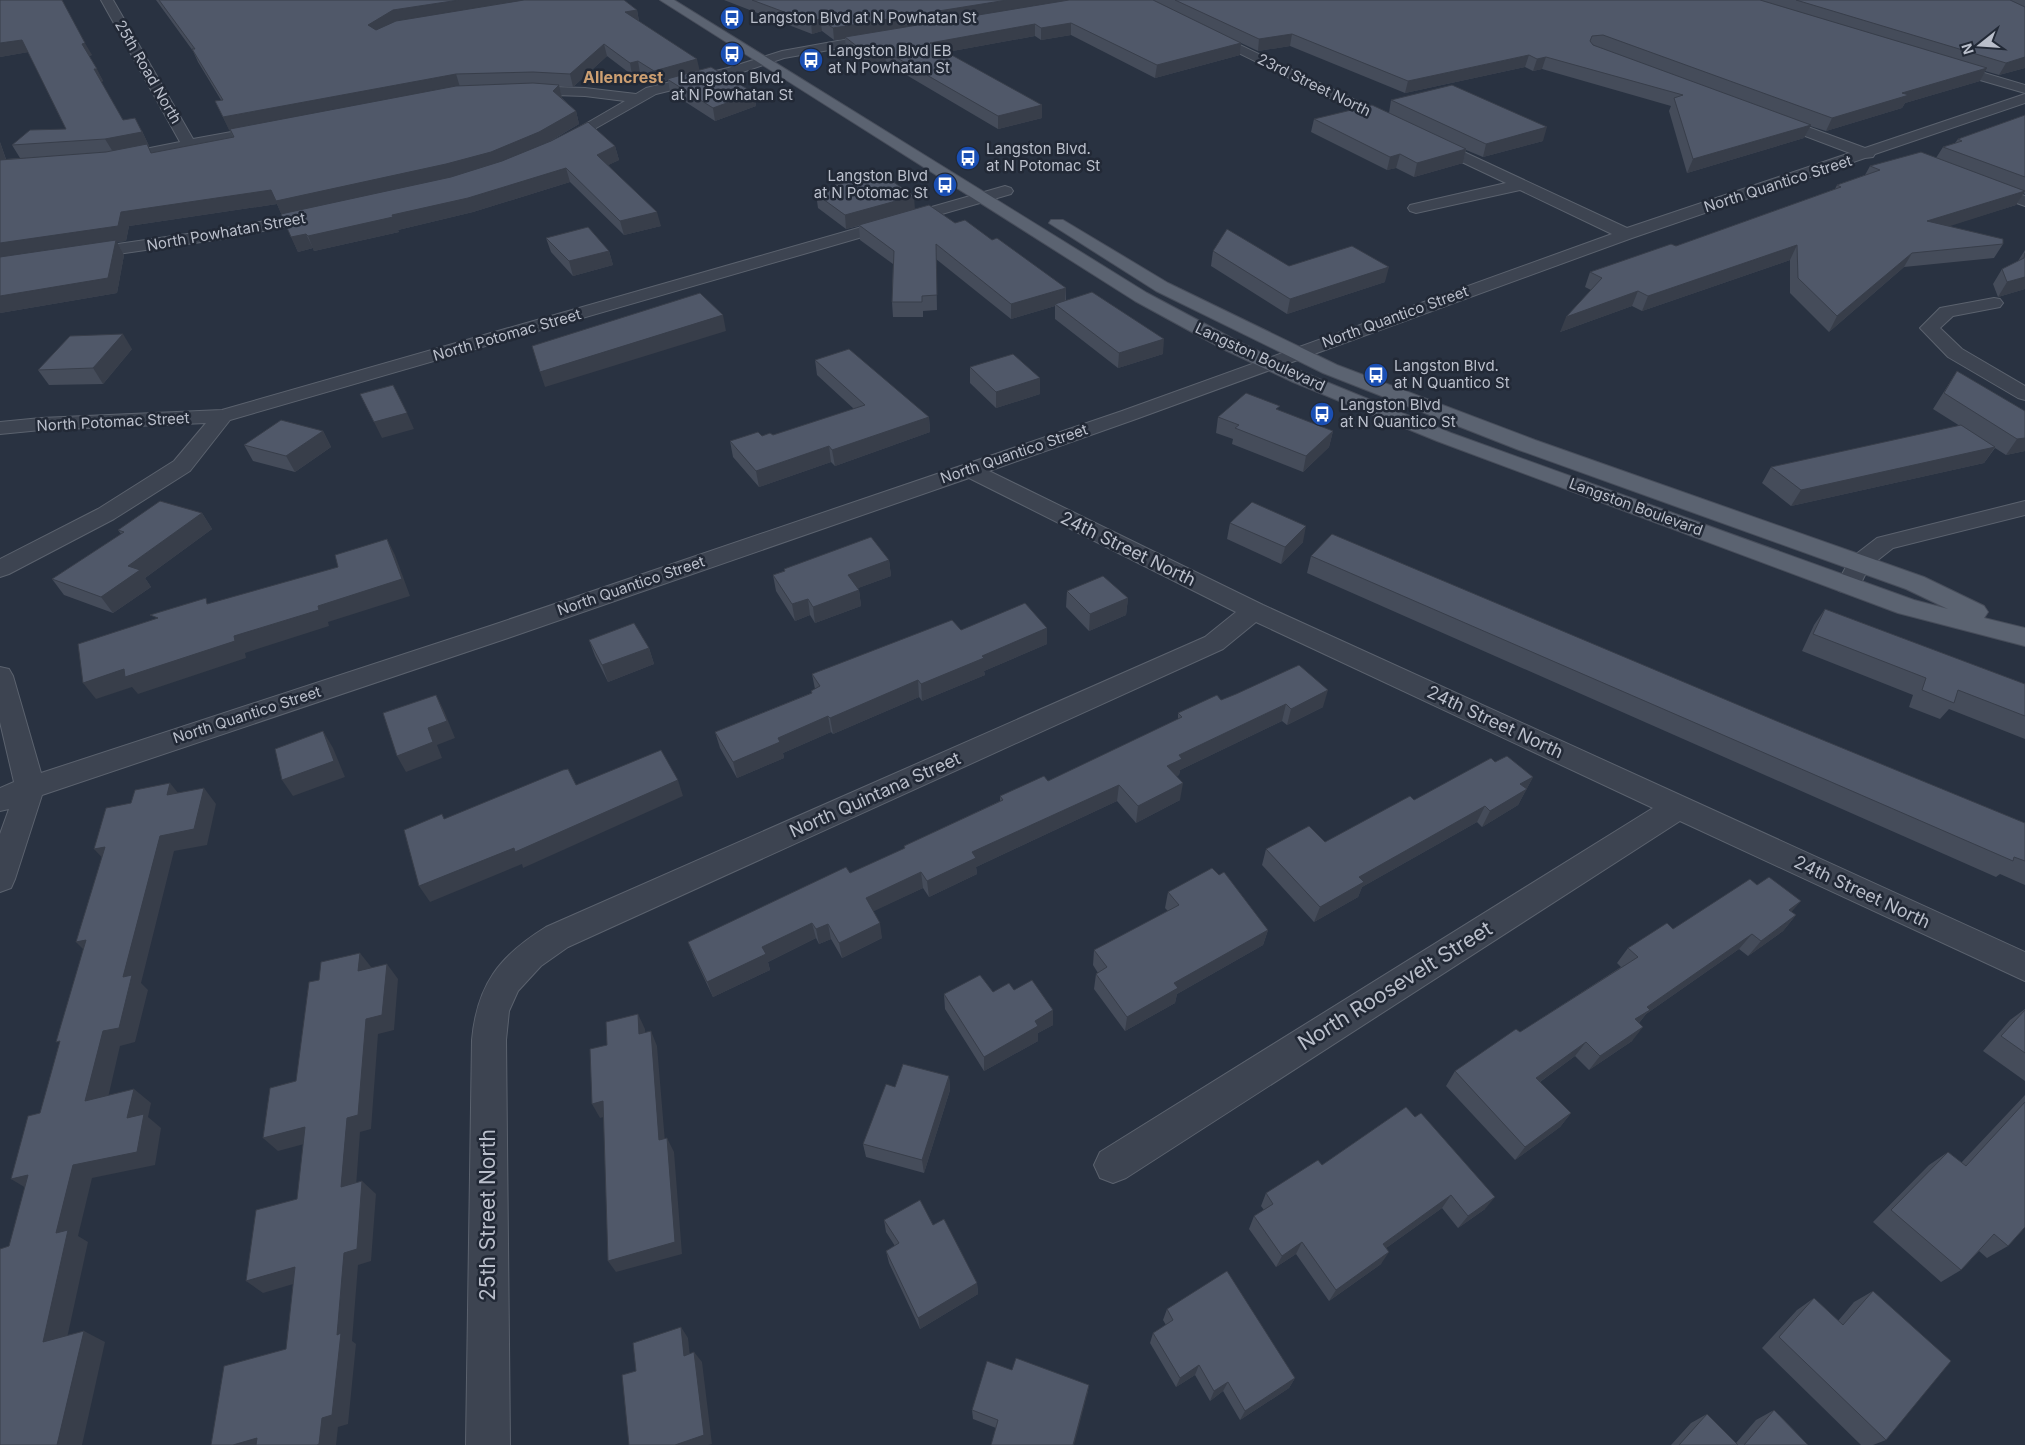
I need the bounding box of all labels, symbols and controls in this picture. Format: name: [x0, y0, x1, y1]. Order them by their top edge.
bus stop icon: Langston Blvd at N Powhatan St: [719, 5, 745, 31]
place label: Langston Blvd at N Powhatan St: [750, 8, 977, 27]
street label: 25th Road North: [111, 16, 186, 127]
north arrow: [1955, 20, 2005, 70]
bus stop icon: Langston Blvd. at N Powhatan St: [719, 41, 745, 67]
place label: Langston Blvd EB at N Powhatan St: [828, 41, 952, 77]
text: N: [1957, 41, 1977, 57]
bus stop icon: Langston Blvd EB at N Powhatan St: [798, 47, 824, 73]
street label: 23rd Street North: [1254, 49, 1374, 120]
district label: Allencrest: [583, 67, 663, 87]
place label: Langston Blvd. at N Powhatan St: [671, 68, 793, 104]
place label: Langston Blvd. at N Potomac St: [986, 139, 1100, 175]
bus stop icon: Langston Blvd. at N Potomac St: [955, 145, 981, 171]
street label: North Quantico Street: [1701, 151, 1854, 216]
place label: Langston Blvd at N Potomac St: [814, 166, 928, 202]
bus stop icon: Langston Blvd at N Potomac St: [932, 172, 958, 198]
street label: North Powhatan Street: [145, 208, 307, 255]
street label: North Quantico Street: [1319, 281, 1471, 352]
street label: North Potomac Street: [431, 304, 583, 365]
street label: Langston Boulevard: [1192, 318, 1328, 395]
place label: Langston Blvd. at N Quantico St: [1394, 356, 1510, 392]
bus stop icon: Langston Blvd. at N Quantico St: [1363, 362, 1389, 388]
place label: Langston Blvd at N Quantico St: [1340, 395, 1456, 431]
bus stop icon: Langston Blvd at N Quantico St: [1309, 401, 1335, 427]
street label: North Potomac Street: [36, 408, 190, 435]
street label: North Quantico Street: [938, 419, 1090, 488]
street label: Langston Boulevard: [1567, 474, 1706, 540]
street label: 24th Street North: [1057, 507, 1199, 590]
street label: North Quantico Street: [555, 551, 707, 620]
street label: 24th Street North: [1424, 681, 1567, 762]
street label: North Quantico Street: [170, 682, 323, 747]
street label: North Quintana Street: [786, 747, 964, 842]
street label: 24th Street North: [1791, 851, 1934, 932]
street label: North Roosevelt Street: [1293, 916, 1497, 1056]
street label: 25th Street North: [475, 1129, 500, 1301]

